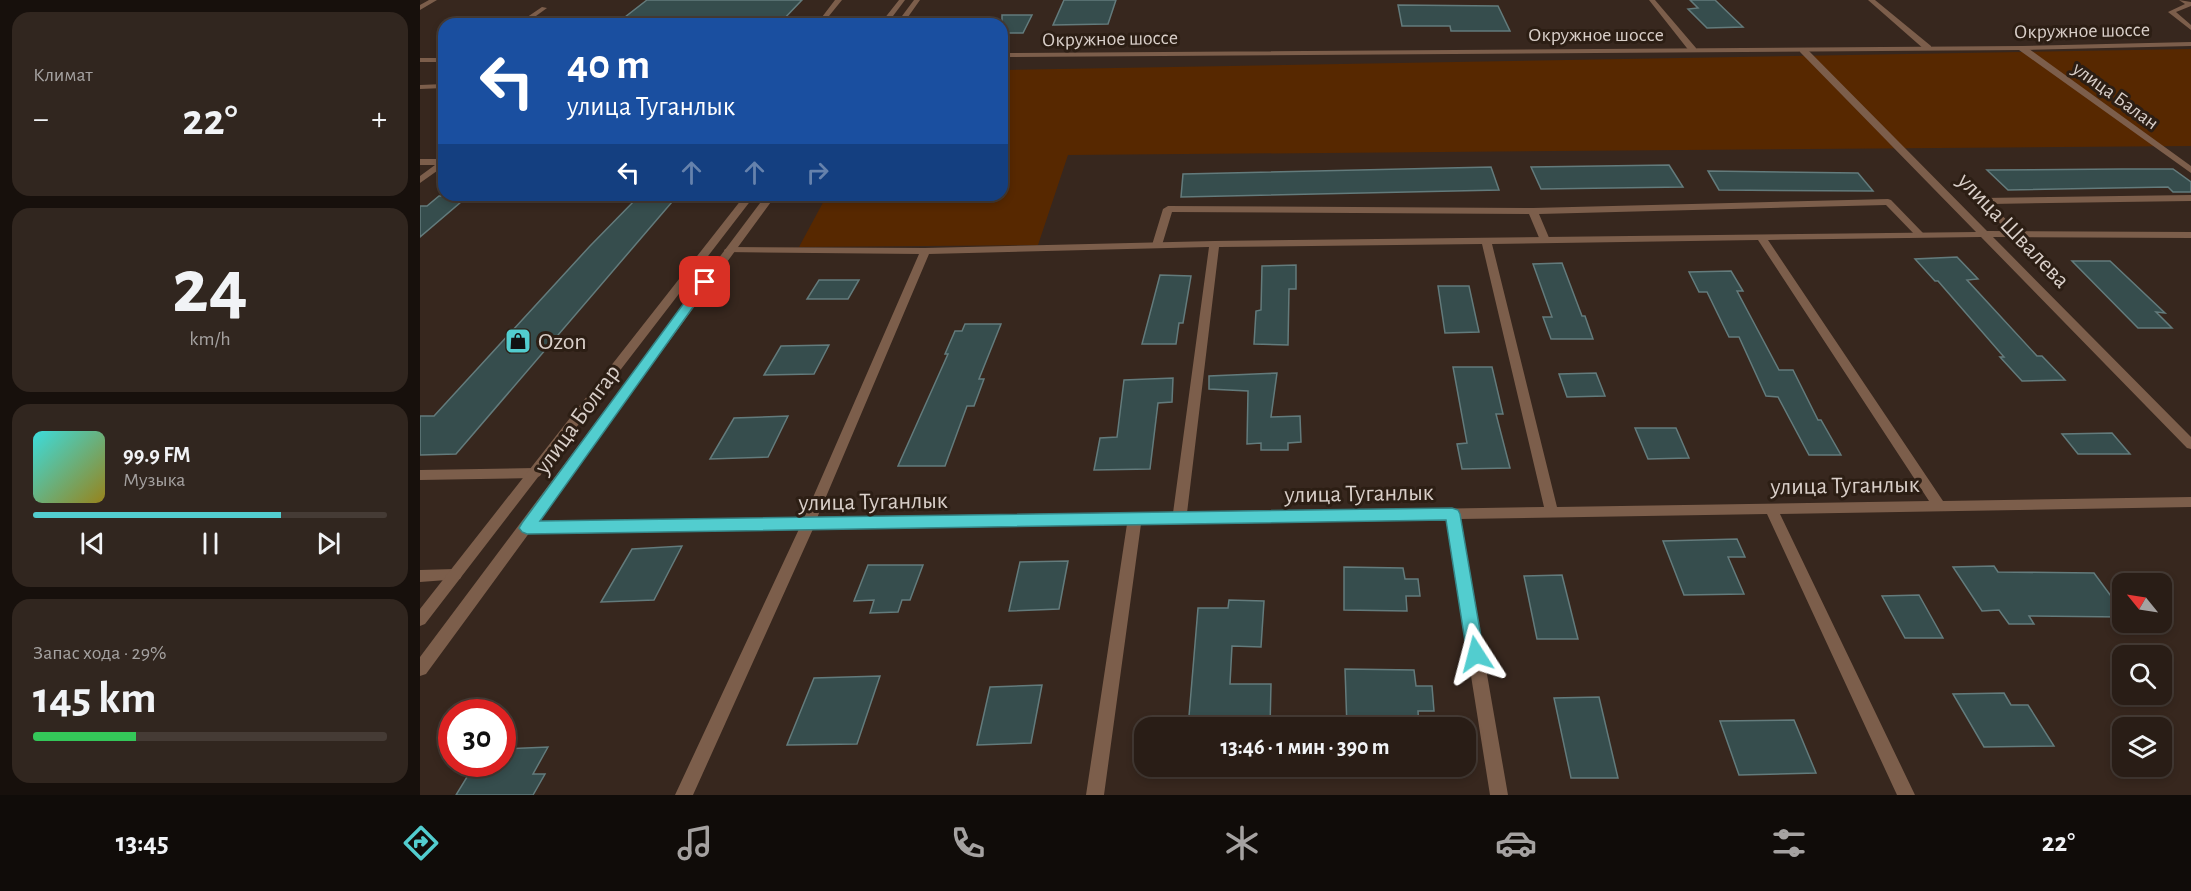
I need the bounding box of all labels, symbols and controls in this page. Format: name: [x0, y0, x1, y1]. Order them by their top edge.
street label: Окружное шоссе: [2014, 20, 2150, 42]
street label: Окружное шоссе: [1528, 25, 1664, 45]
street label: Окружное шоссе: [1042, 28, 1178, 50]
icon: left: [468, 42, 546, 120]
text: 40 m: [567, 44, 650, 86]
street label: улица Балан: [2068, 58, 2162, 133]
text: Климат: [33, 65, 93, 85]
text: улица Туганлык: [567, 93, 735, 120]
text: 22°: [182, 98, 238, 143]
text: −: [33, 103, 49, 136]
text: +: [371, 103, 387, 136]
icon: left: [612, 156, 645, 189]
icon: ahead: [675, 156, 708, 189]
icon: ahead: [738, 156, 771, 189]
icon: right: [801, 156, 834, 189]
street label: улица Швалева: [1952, 168, 2074, 293]
text: 24: [172, 249, 248, 327]
pin: [679, 256, 730, 307]
icon: arrive: [688, 265, 721, 298]
shop icon: Ozon: [503, 326, 533, 356]
text: km/h: [189, 329, 231, 349]
place label: Ozon: [538, 330, 587, 354]
street label: улица Болгар: [530, 361, 625, 479]
text: 99.9 FM: [123, 444, 191, 466]
text: Музыка: [123, 470, 185, 490]
street label: улица Туганлык: [1769, 473, 1920, 499]
street label: улица Туганлык: [1283, 481, 1434, 507]
street label: улица Туганлык: [797, 489, 948, 515]
icon: previous: [76, 527, 109, 560]
icon: pause: [194, 527, 227, 560]
icon: next: [312, 527, 345, 560]
north arrow: [2112, 573, 2172, 633]
map controls: [2112, 573, 2172, 777]
position arrow: [1444, 622, 1508, 686]
text: Запас хода · 29%: [33, 643, 167, 663]
button: search: [2112, 645, 2172, 705]
text: 145 km: [33, 676, 157, 721]
speed limit sign: 30: [438, 699, 516, 777]
button: layers: [2112, 717, 2172, 777]
text: 13:46 · 1 мин · 390 m: [1220, 736, 1390, 758]
icon: directions: [400, 822, 442, 864]
icon: music: [674, 822, 716, 864]
icon: phone: [947, 822, 989, 864]
icon: climate: [1221, 822, 1263, 864]
icon: car: [1495, 822, 1537, 864]
icon: filters: [1768, 822, 1810, 864]
text: 13:45: [116, 829, 169, 856]
text: 22°: [2042, 829, 2075, 856]

